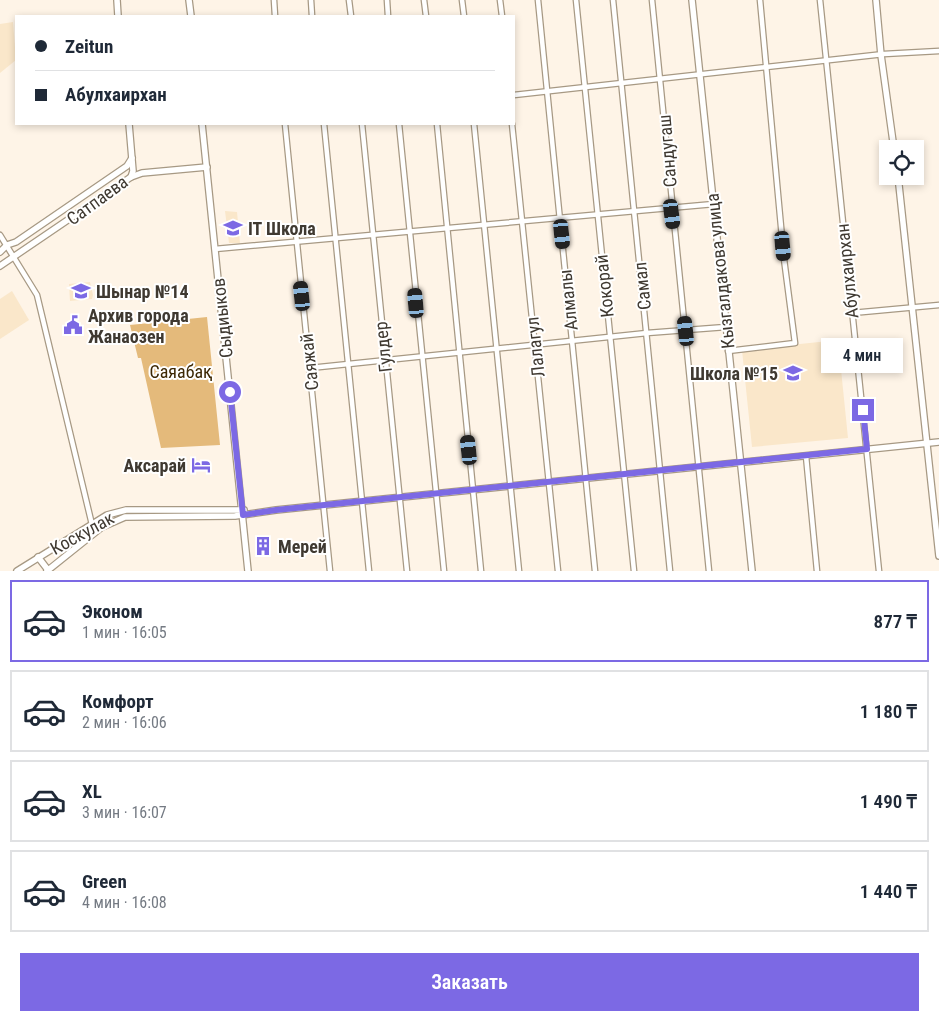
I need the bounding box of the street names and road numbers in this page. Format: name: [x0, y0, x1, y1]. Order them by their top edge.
street label: Сандугаш: [653, 114, 681, 188]
street label: Сатпаева: [62, 171, 132, 229]
street label: Кызгалдакова улица: [701, 192, 739, 350]
street label: Абулхаирхан: [832, 222, 862, 320]
street label: Кокорай: [590, 254, 618, 318]
street label: Самал: [629, 261, 655, 311]
street label: Алмалы: [554, 268, 582, 332]
street label: Сыдиыков: [207, 277, 237, 359]
street label: Лалагул: [521, 316, 549, 378]
street label: Гулдер: [370, 321, 396, 373]
street label: Саяжай: [296, 332, 322, 392]
street label: Коскулак: [47, 507, 118, 559]

